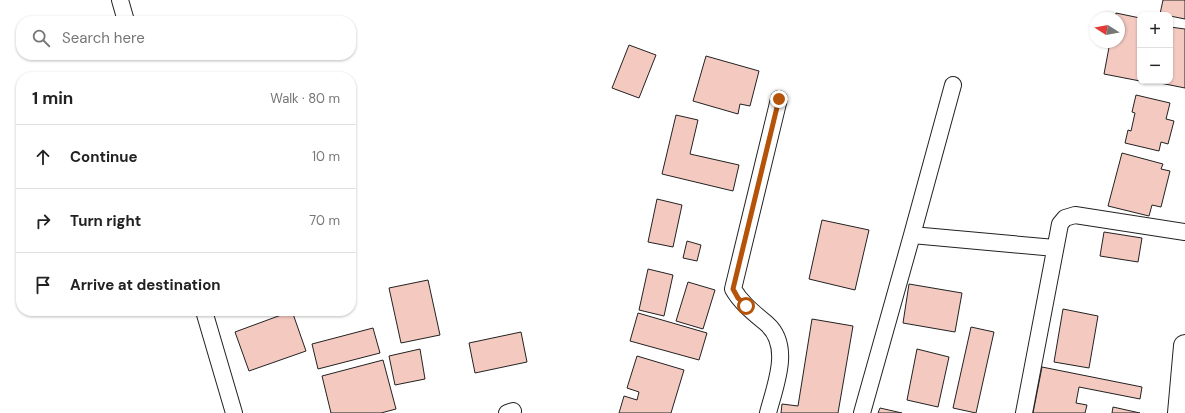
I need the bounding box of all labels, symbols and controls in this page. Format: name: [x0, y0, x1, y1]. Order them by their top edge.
north arrow: [1089, 12, 1125, 48]
map controls: [1137, 12, 1173, 84]
button: +: [1137, 12, 1173, 48]
search box: [16, 16, 356, 60]
icon: search: [30, 27, 52, 49]
text: Search here: [62, 28, 145, 48]
button: −: [1137, 48, 1173, 84]
text: 1 min: [32, 87, 73, 109]
text: Walk · 80 m: [270, 90, 340, 107]
route end: [770, 90, 788, 108]
icon: ahead: [32, 146, 54, 168]
text: Continue: [70, 147, 138, 167]
text: 10 m: [312, 148, 340, 165]
icon: right: [32, 210, 54, 232]
text: Turn right: [70, 211, 141, 231]
text: 70 m: [309, 212, 340, 229]
icon: arrive: [32, 274, 54, 296]
text: Arrive at destination: [70, 275, 221, 295]
route start: [737, 297, 755, 315]

